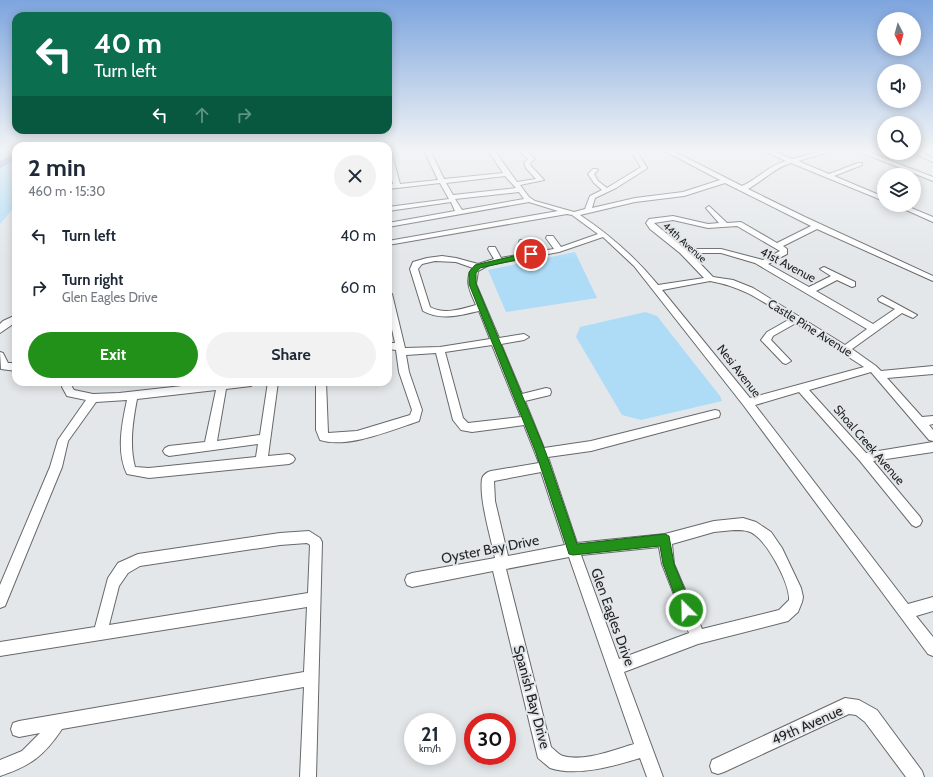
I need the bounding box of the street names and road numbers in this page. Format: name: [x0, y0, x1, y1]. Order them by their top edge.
street label: 44th Avenue: [660, 219, 709, 265]
street label: 41st Avenue: [758, 244, 819, 285]
street label: Castle Pine Avenue: [765, 296, 855, 360]
street label: Nesi Avenue: [714, 341, 765, 400]
street label: Shoal Creek Avenue: [831, 402, 908, 488]
street label: Oyster Bay Drive: [439, 531, 541, 567]
street label: Glen Eagles Drive: [587, 566, 639, 668]
street label: Spanish Bay Drive: [510, 643, 554, 751]
street label: 49th Avenue: [769, 701, 845, 749]

